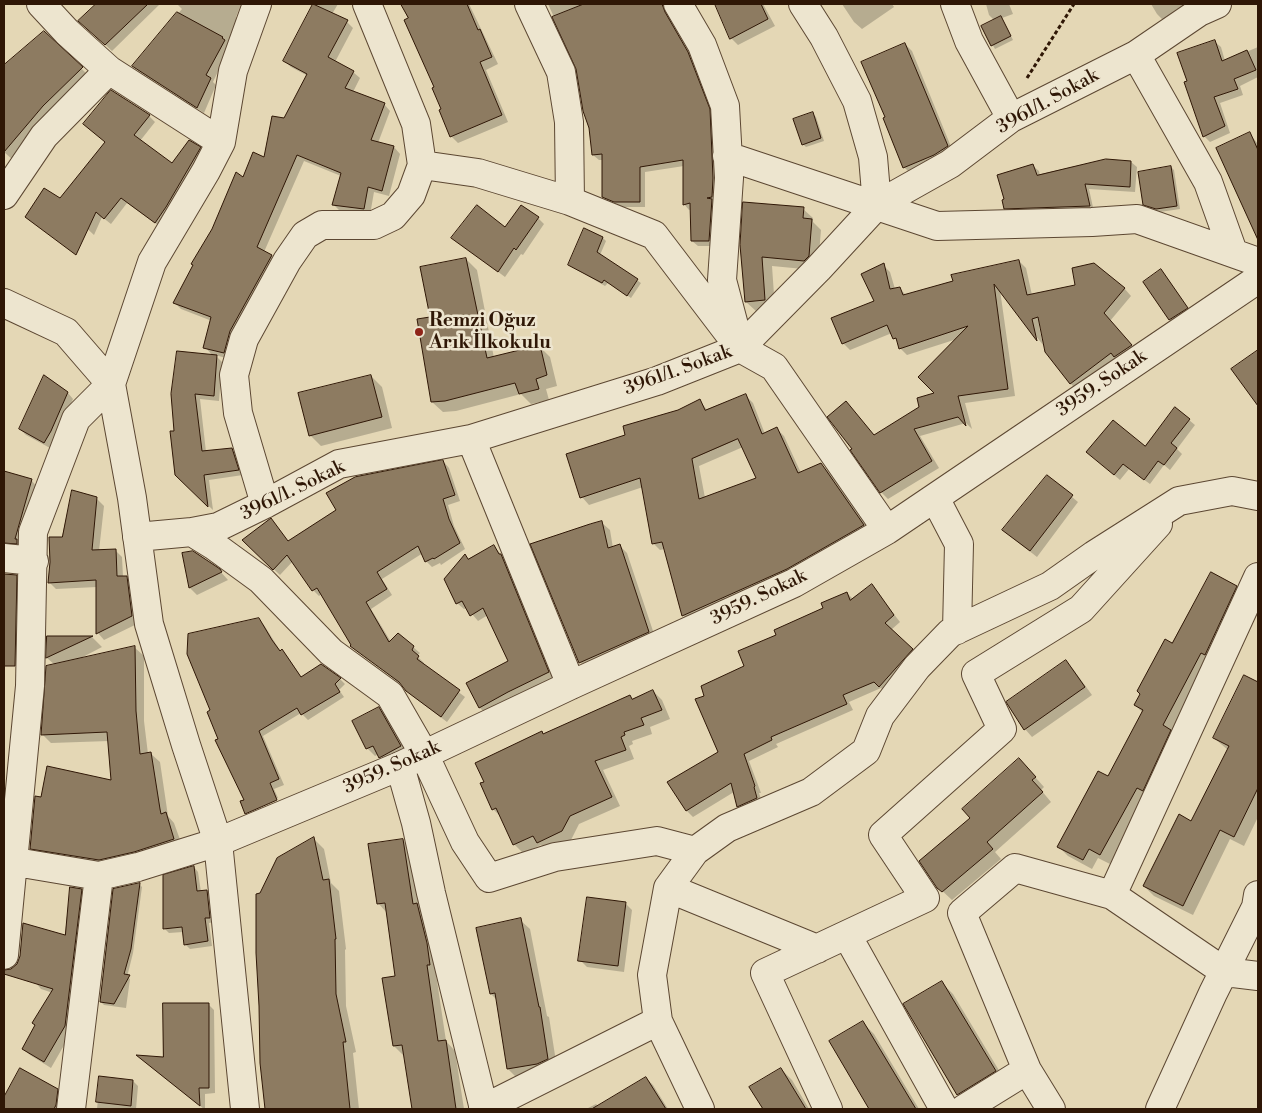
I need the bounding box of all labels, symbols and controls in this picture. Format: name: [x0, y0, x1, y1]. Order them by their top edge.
street label: 3961/1. Sokak: [993, 65, 1103, 139]
place label: Remzi Oğuz Arık İlkokulu: [429, 310, 551, 354]
marker: Remzi Oğuz Arık İlkokulu: [413, 326, 425, 338]
street label: 3961/1. Sokak: [621, 341, 735, 401]
street label: 3959. Sokak: [1053, 346, 1151, 422]
street label: 3961/1. Sokak: [237, 456, 349, 526]
street label: 3959. Sokak: [707, 565, 811, 631]
street label: 3959. Sokak: [340, 736, 444, 800]

